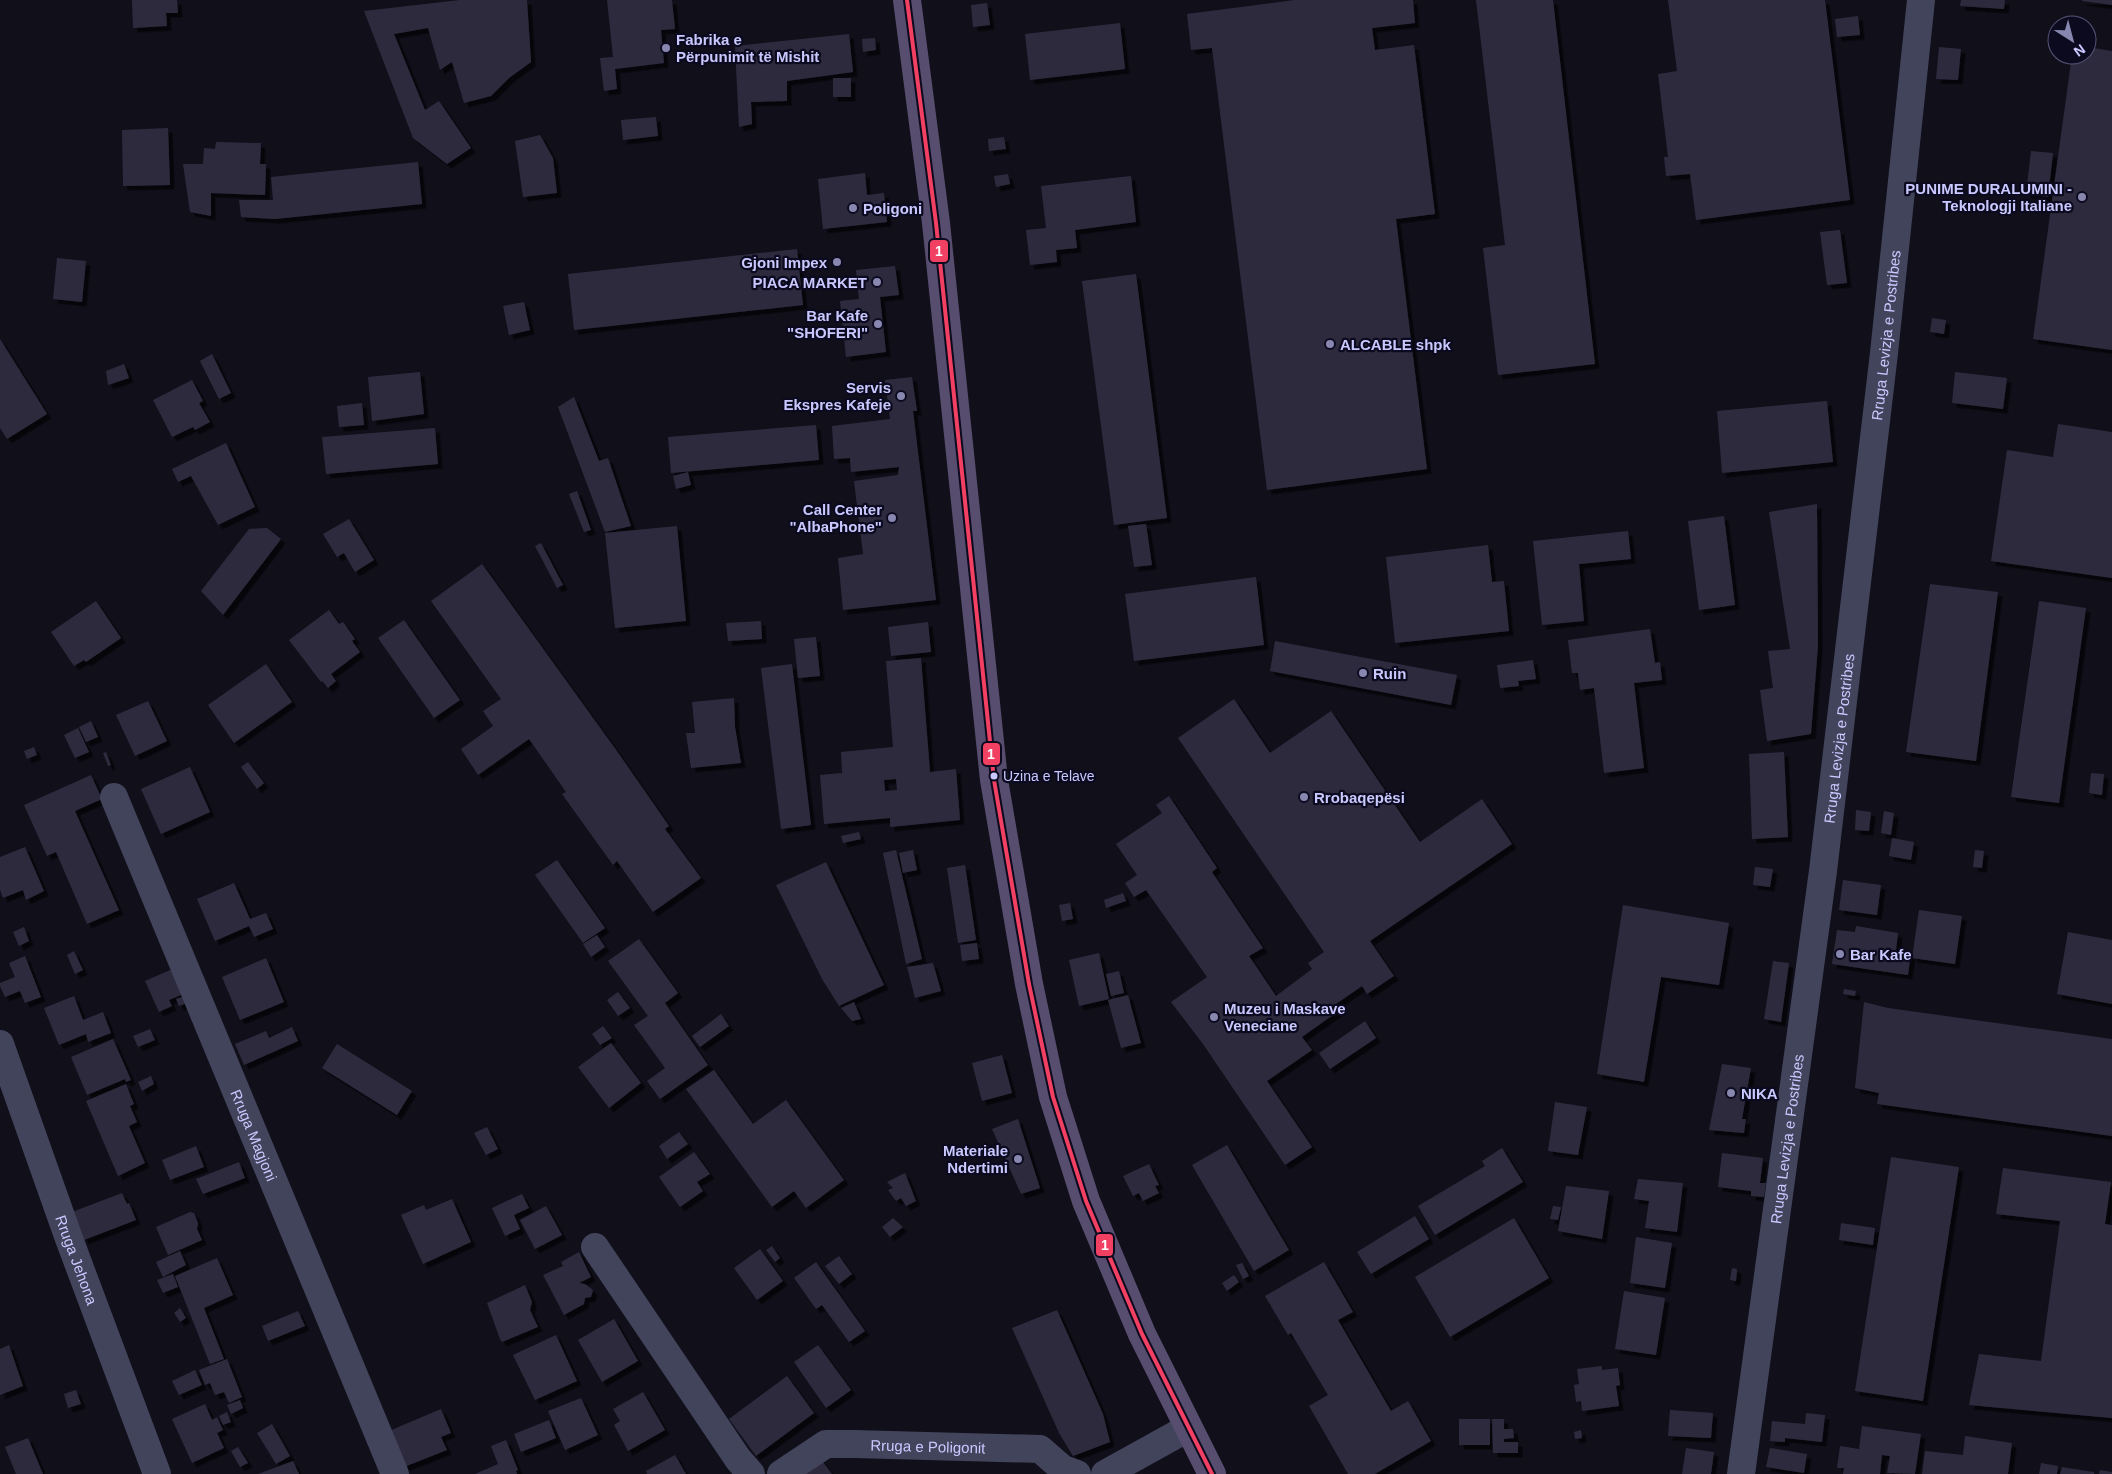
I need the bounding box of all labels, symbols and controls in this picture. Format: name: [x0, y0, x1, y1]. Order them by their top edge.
north arrow: [2047, 15, 2097, 65]
place label: Fabrika e Përpunimit të Mishit: [676, 31, 819, 65]
text: N: [2071, 41, 2088, 60]
marker: Fabrika e Përpunimit të Mishit: [660, 42, 672, 54]
place label: PUNIME DURALUMINI - Teknologji Italiane: [1905, 180, 2072, 214]
marker: PUNIME DURALUMINI - Teknologji Italiane: [2076, 191, 2088, 203]
place label: Poligoni: [863, 200, 922, 217]
marker: Poligoni: [847, 202, 859, 214]
line badge: 1: [929, 239, 949, 263]
text: 1: [935, 243, 943, 259]
street label: Rruga Levizja e Postribes: [1868, 249, 1903, 421]
place label: Gjoni Impex: [741, 254, 828, 271]
marker: Gjoni Impex: [831, 256, 843, 268]
place label: PIACA MARKET: [753, 274, 867, 291]
marker: PIACA MARKET: [871, 276, 883, 288]
place label: Bar Kafe "SHOFERI": [787, 307, 868, 341]
marker: Bar Kafe "SHOFERI": [872, 318, 884, 330]
place label: ALCABLE shpk: [1340, 336, 1451, 353]
marker: ALCABLE shpk: [1324, 338, 1336, 350]
place label: Servis Ekspres Kafeje: [783, 379, 891, 413]
marker: Servis Ekspres Kafeje: [895, 390, 907, 402]
place label: Call Center "AlbaPhone": [789, 501, 882, 535]
marker: Call Center "AlbaPhone": [886, 512, 898, 524]
street label: Rruga Levizja e Postribes: [1820, 653, 1857, 824]
place label: Ruin: [1373, 665, 1406, 682]
marker: Ruin: [1357, 667, 1369, 679]
line badge: 1: [982, 742, 1001, 766]
text: 1: [987, 746, 995, 762]
place label: Uzina e Telave: [1003, 768, 1095, 784]
marker: Uzina e Telave: [989, 771, 999, 781]
place label: Rrobaqepësi: [1314, 789, 1405, 806]
marker: Rrobaqepësi: [1298, 791, 1310, 803]
place label: Bar Kafe: [1850, 946, 1912, 963]
marker: Bar Kafe: [1834, 948, 1846, 960]
place label: Muzeu i Maskave Veneciane: [1224, 1000, 1346, 1034]
marker: Muzeu i Maskave Veneciane: [1208, 1011, 1220, 1023]
street label: Rruga Levizja e Postribes: [1767, 1053, 1806, 1225]
place label: NIKA: [1741, 1085, 1778, 1102]
street label: Rruga Magjoni: [228, 1087, 281, 1183]
marker: NIKA: [1725, 1087, 1737, 1099]
place label: Materiale Ndertimi: [943, 1142, 1008, 1176]
marker: Materiale Ndertimi: [1012, 1153, 1024, 1165]
street label: Rruga Jehona: [53, 1213, 102, 1307]
line badge: 1: [1095, 1233, 1114, 1257]
text: 1: [1101, 1237, 1109, 1253]
street label: Rruga e Poligonit: [870, 1436, 987, 1456]

